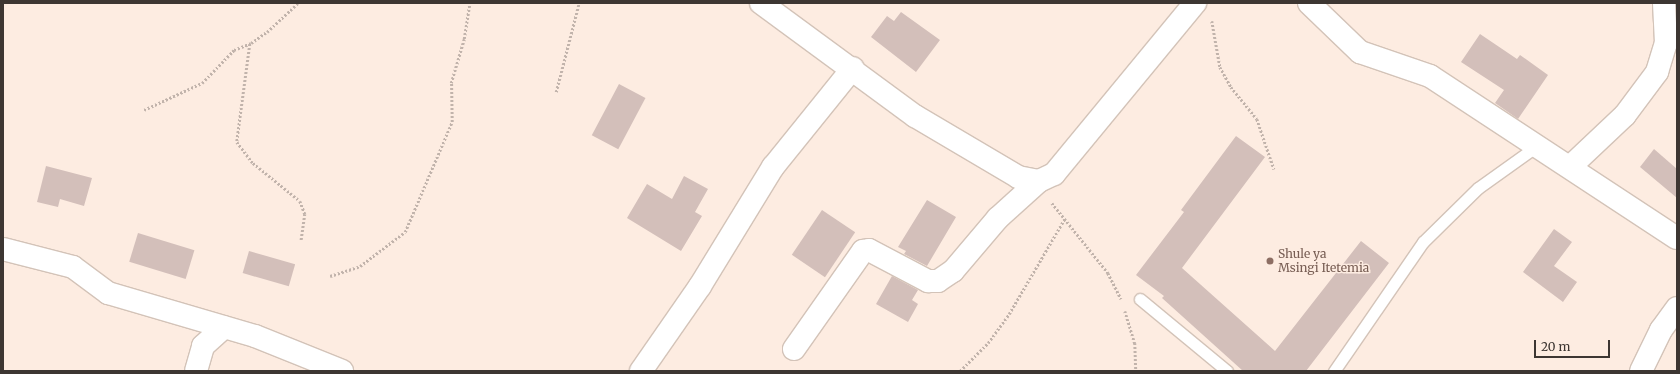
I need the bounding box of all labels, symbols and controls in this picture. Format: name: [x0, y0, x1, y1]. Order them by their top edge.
place label: Shule ya Msingi Itetemia: [1278, 247, 1369, 275]
marker: Shule ya Msingi Itetemia: [1265, 256, 1275, 266]
scale bar: [1536, 332, 1612, 358]
text: 20 m: [1541, 339, 1570, 354]

